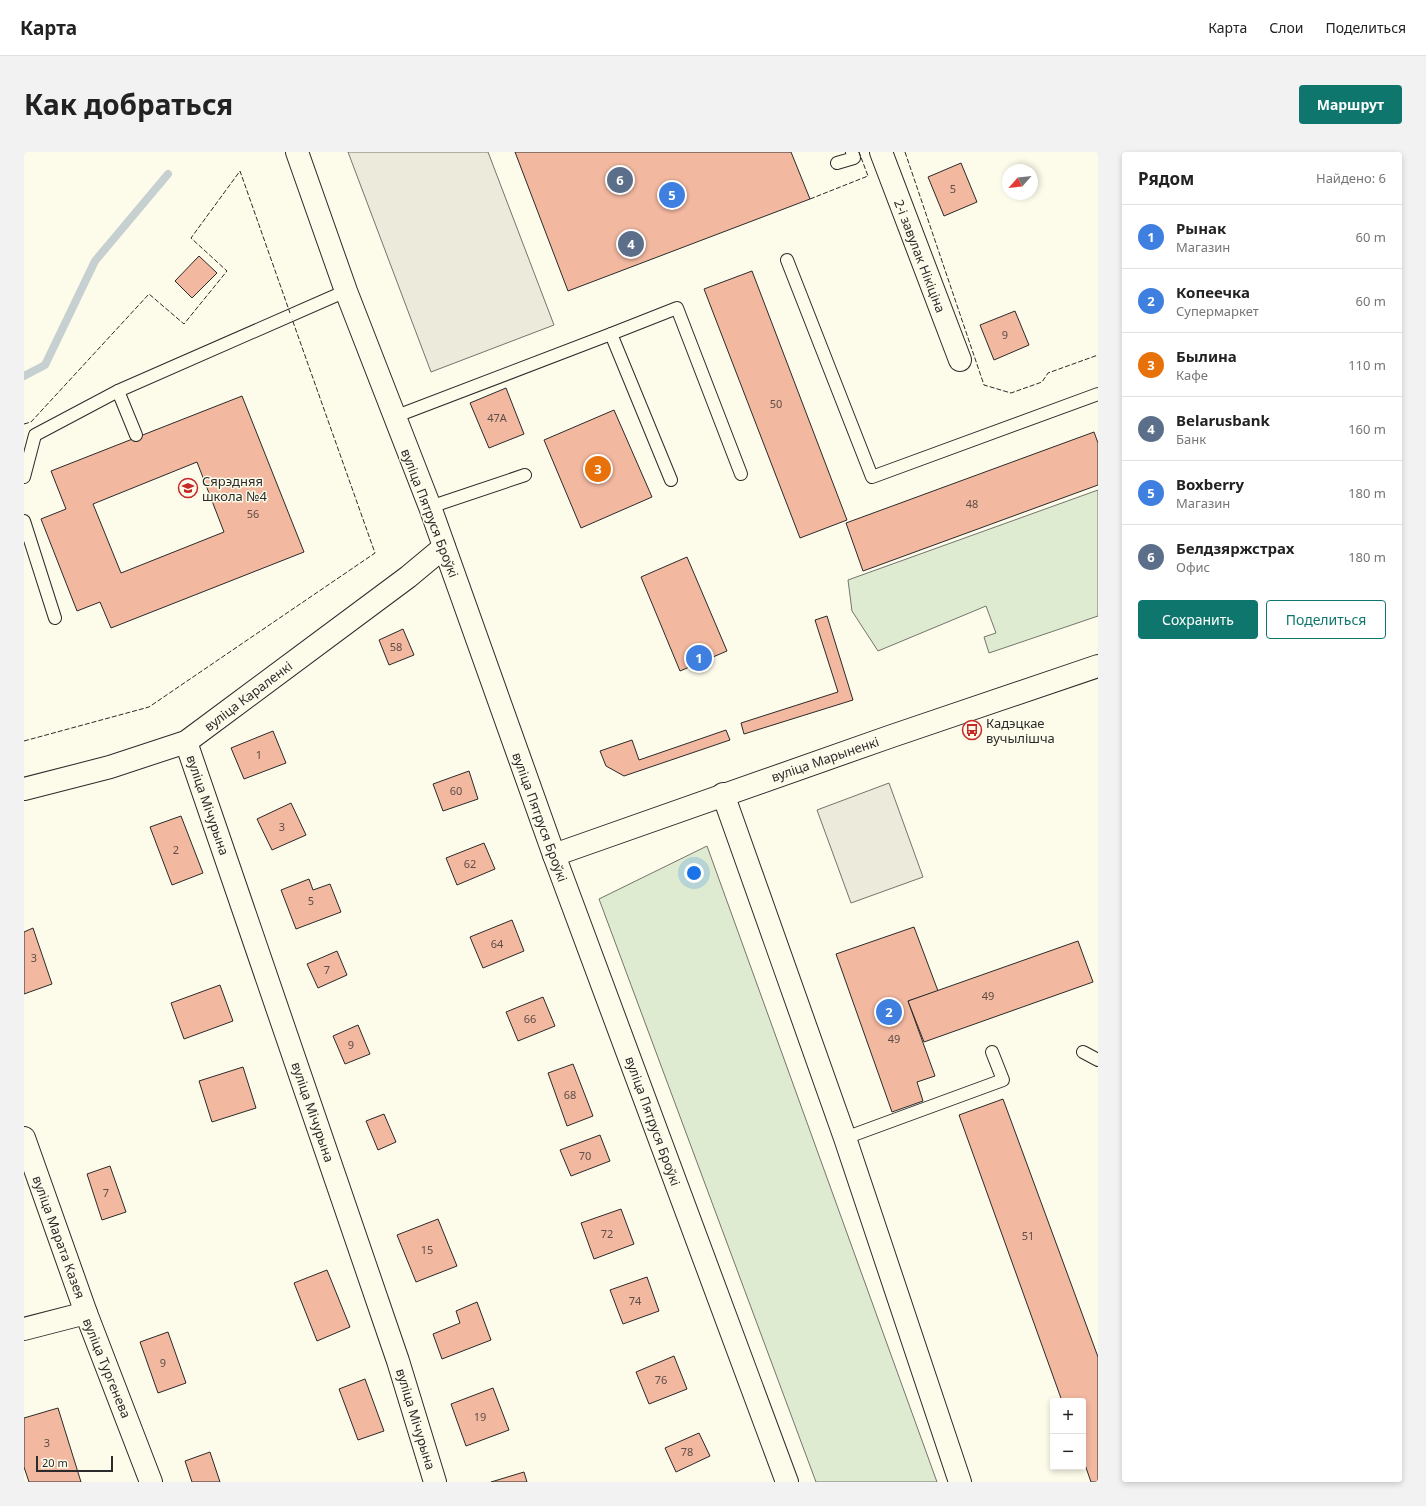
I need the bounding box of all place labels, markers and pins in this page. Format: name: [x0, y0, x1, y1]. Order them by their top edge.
pin: 6: [607, 165, 633, 195]
pin: 5: [659, 180, 685, 210]
pin: 4: [618, 229, 644, 259]
pin: 3: [585, 454, 611, 484]
place label: Сярэдняя школа №4: [202, 472, 267, 505]
school or university icon: Сярэдняя школа №4: [177, 477, 199, 499]
pin: 1: [686, 643, 712, 673]
place label: Кадэцкае вучылішча: [986, 714, 1055, 747]
bus stop icon: Кадэцкае вучылішча: [961, 719, 983, 741]
pin: 2: [876, 997, 902, 1027]

